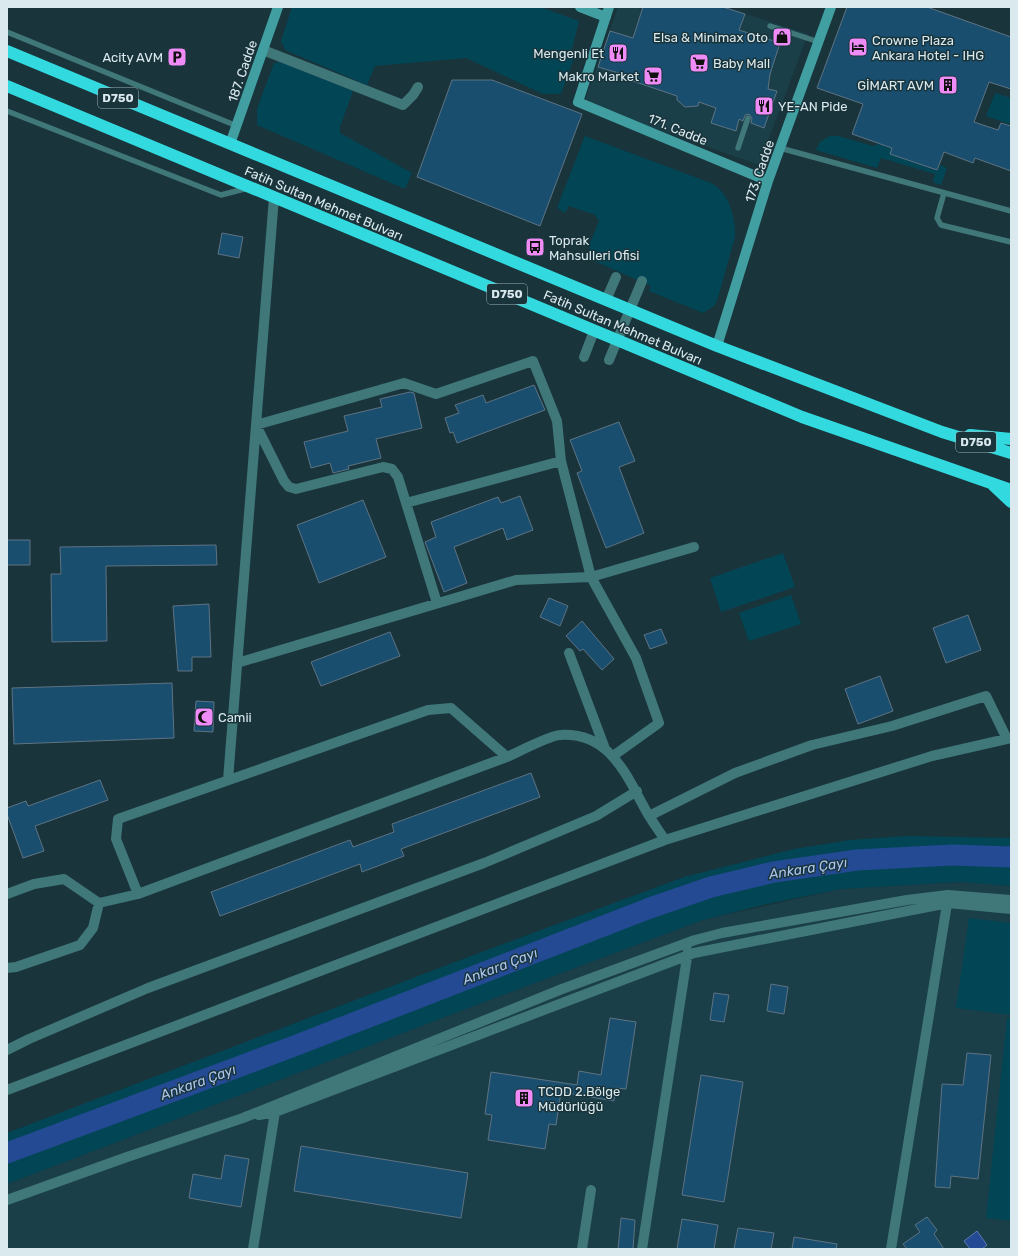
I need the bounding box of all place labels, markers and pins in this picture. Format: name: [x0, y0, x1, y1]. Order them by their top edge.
shop icon: Elsa & Minimax Oto: [771, 26, 793, 48]
place label: Elsa & Minimax Oto: [653, 30, 768, 45]
place label: Crowne Plaza Ankara Hotel - IHG: [872, 33, 984, 63]
hotel icon: Crowne Plaza Ankara Hotel - IHG: [847, 36, 869, 58]
restaurant icon: Mengenli Et: [607, 42, 629, 64]
parking icon: Acity AVM: [166, 46, 188, 68]
place label: Mengenli Et: [533, 46, 604, 62]
place label: Acity AVM: [102, 50, 163, 65]
supermarket icon: Baby Mall: [688, 52, 710, 74]
place label: Baby Mall: [713, 56, 770, 71]
supermarket icon: Makro Market: [642, 65, 664, 87]
place label: Makro Market: [558, 69, 639, 84]
building icon: GİMART AVM: [937, 74, 959, 96]
place label: GİMART AVM: [857, 78, 934, 93]
restaurant icon: YE-AN Pide: [753, 95, 775, 117]
place label: YE-AN Pide: [778, 99, 848, 114]
place label: Toprak Mahsulleri Ofisi: [549, 233, 639, 263]
bus stop icon: Toprak Mahsulleri Ofisi: [524, 236, 546, 258]
mosque icon: Camii: [193, 706, 215, 728]
place label: Camii: [218, 710, 252, 725]
place label: TCDD 2.Bölge Müdürlüğü: [538, 1084, 620, 1115]
building icon: TCDD 2.Bölge Müdürlüğü: [513, 1087, 535, 1109]

